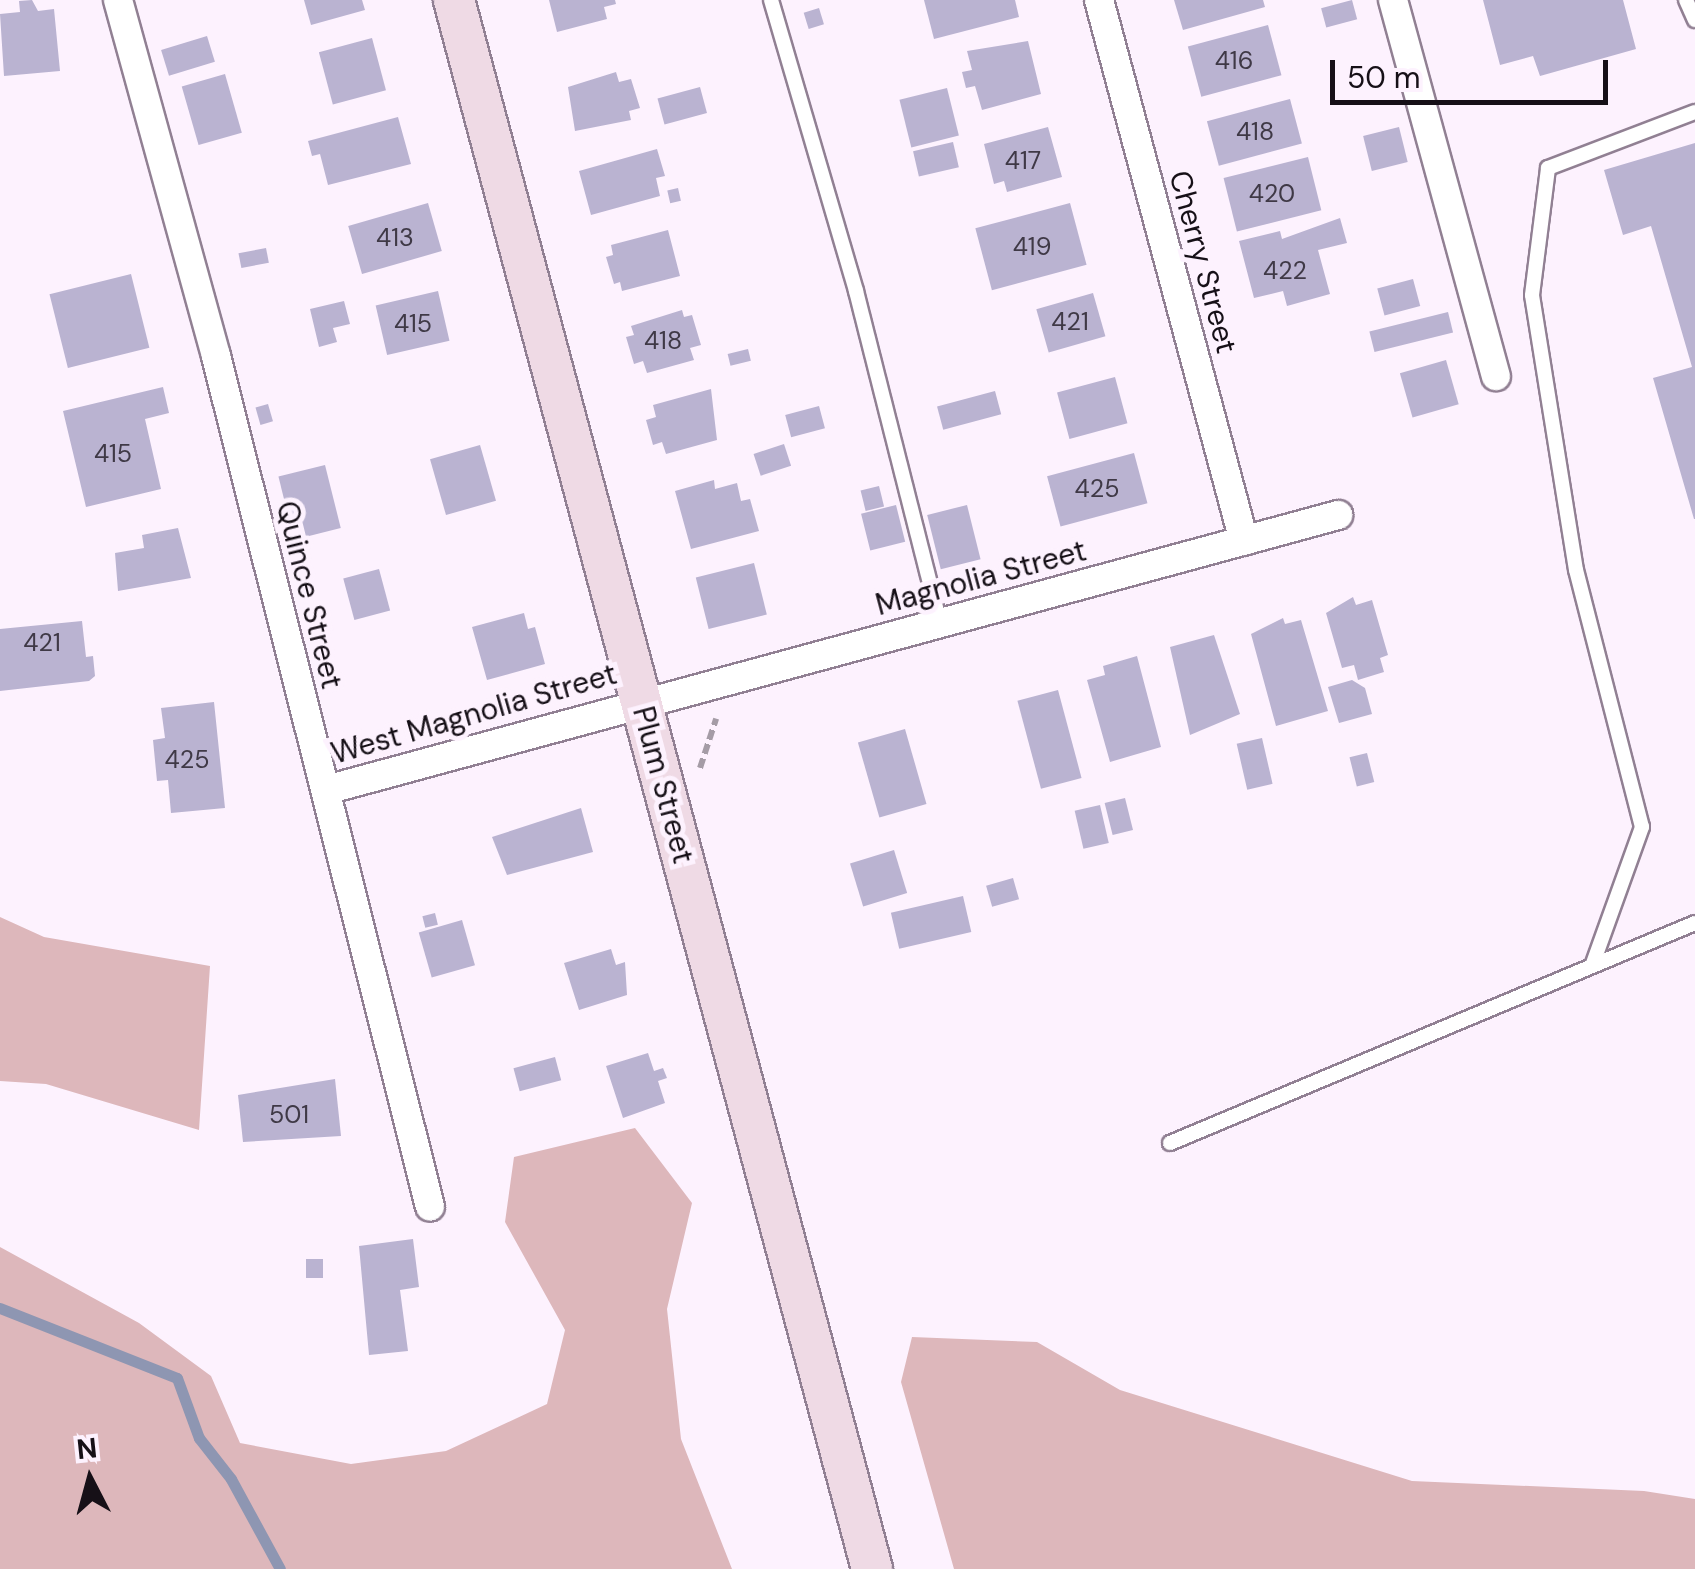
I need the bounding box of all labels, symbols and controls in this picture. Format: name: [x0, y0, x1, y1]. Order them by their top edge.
scale bar: [1335, 40, 1612, 102]
house number: 416: [1215, 46, 1253, 76]
text: 50 m: [1347, 58, 1421, 97]
house number: 418: [1236, 117, 1274, 147]
house number: 417: [1005, 146, 1041, 176]
street label: Cherry Street: [1161, 167, 1245, 357]
house number: 420: [1249, 179, 1295, 209]
house number: 413: [376, 223, 414, 253]
house number: 419: [1013, 232, 1051, 262]
house number: 422: [1263, 256, 1307, 286]
house number: 421: [1051, 307, 1089, 337]
house number: 415: [394, 309, 432, 339]
house number: 418: [644, 326, 682, 356]
house number: 415: [94, 439, 132, 469]
house number: 425: [1075, 474, 1119, 504]
street label: Quince Street: [268, 497, 350, 693]
street label: Magnolia Street: [872, 533, 1090, 623]
house number: 421: [23, 628, 61, 658]
street label: West Magnolia Street: [327, 656, 621, 772]
street label: Plum Street: [625, 703, 701, 867]
house number: 425: [165, 745, 209, 775]
house number: 501: [269, 1100, 309, 1130]
north arrow: [40, 1429, 140, 1529]
text: N: [75, 1429, 99, 1468]

